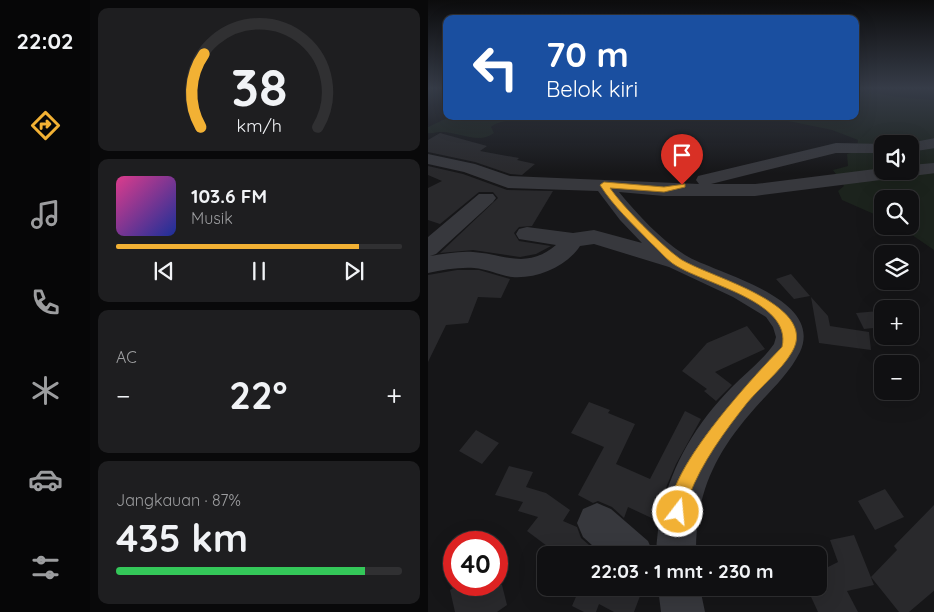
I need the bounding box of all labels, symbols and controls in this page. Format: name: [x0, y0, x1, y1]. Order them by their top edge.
text: 22:02: [16, 27, 74, 55]
text: 70 m: [546, 32, 629, 76]
icon: left: [463, 35, 528, 100]
text: 38: [231, 54, 287, 119]
text: Belok kiri: [546, 75, 638, 103]
icon: directions: [28, 108, 63, 143]
text: km/h: [236, 114, 282, 136]
pin: [661, 134, 703, 185]
map controls: [874, 135, 919, 400]
button: sound: [874, 135, 919, 180]
icon: arrive: [668, 141, 696, 169]
text: 103.6 FM: [191, 184, 267, 208]
button: search: [874, 190, 919, 235]
icon: music: [28, 197, 63, 232]
text: Musik: [191, 208, 233, 228]
button: layers: [874, 245, 919, 290]
icon: previous: [150, 257, 178, 285]
icon: pause: [245, 257, 273, 285]
icon: next: [340, 257, 368, 285]
icon: phone: [28, 285, 63, 320]
button: +: [874, 300, 919, 345]
text: AC: [116, 347, 137, 367]
button: −: [874, 355, 919, 400]
text: 22°: [229, 371, 287, 419]
icon: climate: [28, 373, 63, 408]
text: −: [116, 378, 131, 413]
text: +: [386, 378, 402, 413]
icon: car: [28, 462, 63, 497]
position arrow: [651, 485, 703, 537]
text: Jangkauan · 87%: [116, 490, 241, 510]
text: 435 km: [116, 514, 248, 562]
speed limit sign: 40: [443, 531, 508, 596]
icon: filters: [28, 550, 63, 585]
text: 22:03 · 1 mnt · 230 m: [590, 559, 774, 583]

